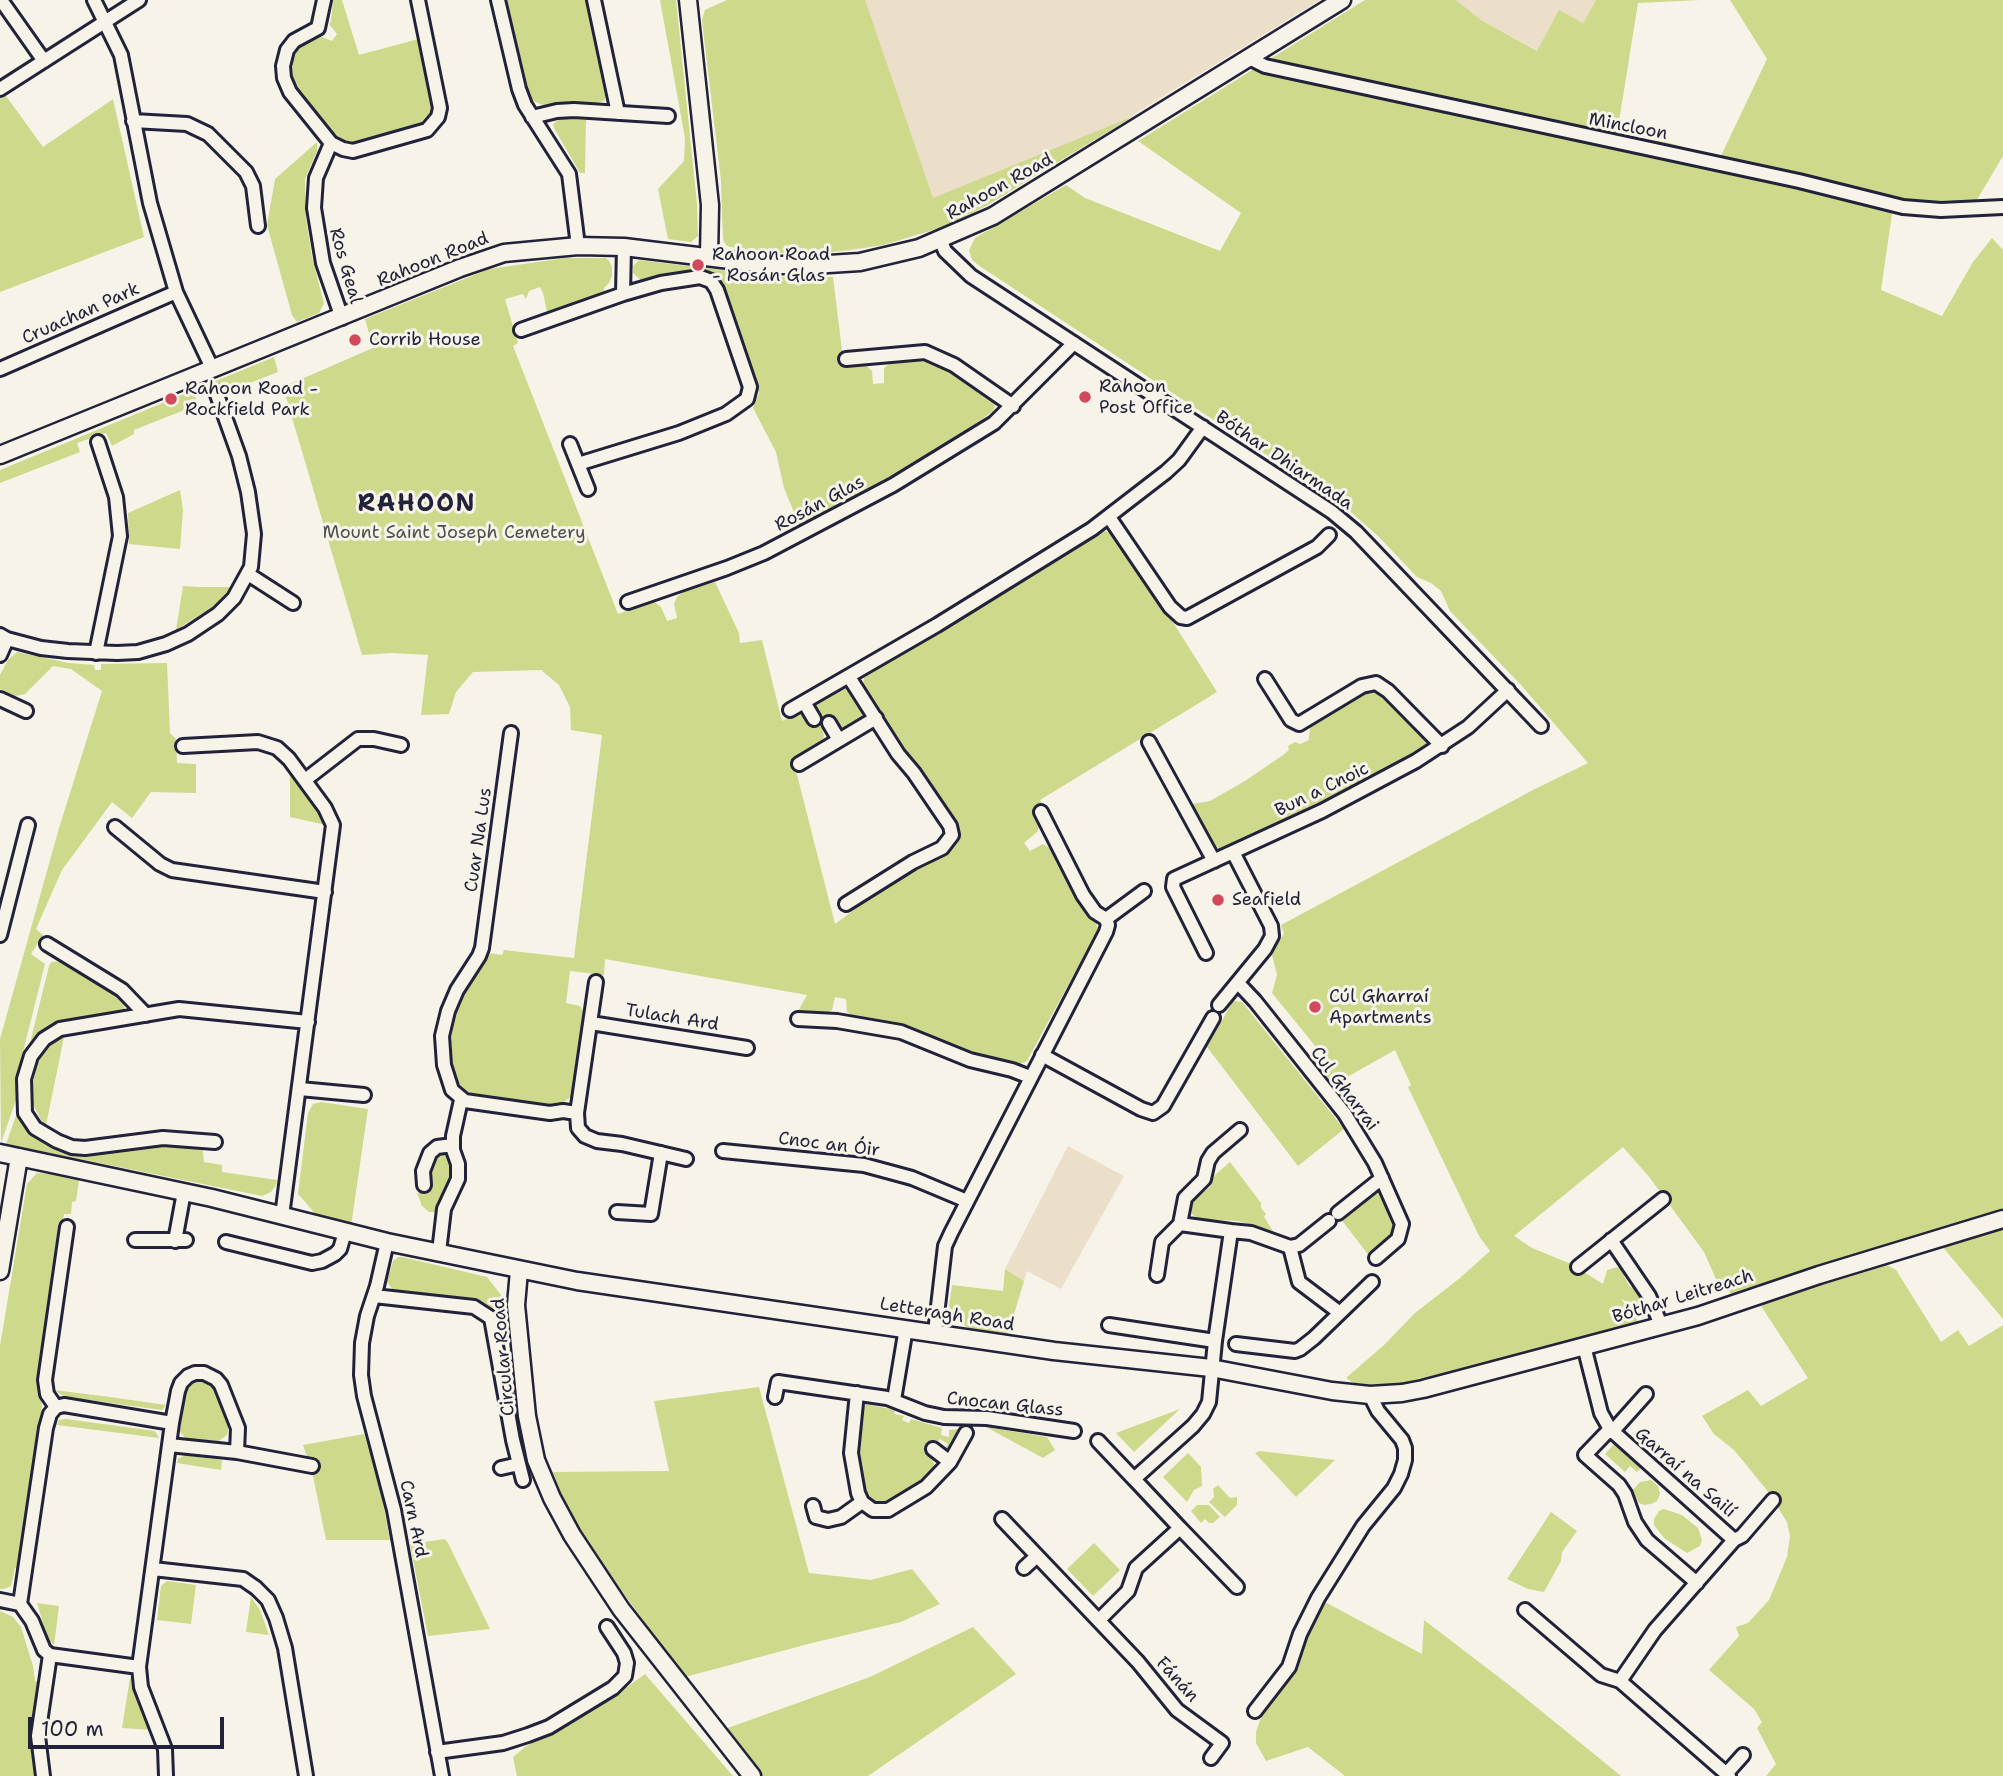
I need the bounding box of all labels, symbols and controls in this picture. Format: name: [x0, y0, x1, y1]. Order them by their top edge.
street label: Mincloon: [1587, 109, 1669, 145]
street label: Rahoon Road: [943, 149, 1057, 225]
street label: Ros Geal: [324, 226, 366, 306]
street label: Rahoon Road: [374, 228, 492, 292]
place label: Rahoon Road - Rosán Glas: [712, 244, 830, 286]
marker: Rahoon Road - Rosán Glas: [690, 257, 706, 273]
street label: Cruachan Park: [19, 278, 143, 350]
place label: Corrib House: [369, 329, 481, 351]
marker: Corrib House: [347, 332, 363, 348]
place label: Rahoon Post Office: [1099, 376, 1193, 418]
place label: Rahoon Road - Rockfield Park: [185, 378, 318, 420]
marker: Rahoon Post Office: [1077, 389, 1093, 405]
marker: Rahoon Road - Rockfield Park: [163, 391, 179, 407]
street label: Bóthar Dhiarmada: [1211, 407, 1357, 515]
street label: Rosán Glas: [771, 471, 869, 537]
district label: RAHOON: [358, 491, 476, 519]
park label: Mount Saint Joseph Cemetery: [322, 522, 586, 544]
street label: Bun a Cnoic: [1272, 758, 1372, 822]
street label: Cuar Na Lus: [461, 786, 497, 894]
place label: Seafield: [1232, 889, 1301, 911]
marker: Seafield: [1210, 892, 1226, 908]
place label: Cúl Gharraí Apartments: [1329, 986, 1432, 1028]
marker: Cúl Gharraí Apartments: [1307, 999, 1323, 1015]
street label: Tulach Ard: [624, 1000, 720, 1036]
street label: Cul Gharrai: [1305, 1043, 1383, 1135]
street label: Cnoc an Óir: [777, 1128, 881, 1162]
street label: Bóthar Leitreach: [1610, 1265, 1756, 1329]
street label: Letteragh Road: [878, 1294, 1016, 1336]
street label: Circular Road: [488, 1297, 520, 1417]
street label: Cnocan Glass: [946, 1388, 1064, 1422]
street label: Garraí na Sailí: [1630, 1423, 1740, 1523]
street label: Carn Ard: [394, 1478, 432, 1560]
street label: Fánán: [1151, 1653, 1203, 1707]
scale bar: [32, 1702, 228, 1746]
text: 100 m: [41, 1715, 104, 1743]

